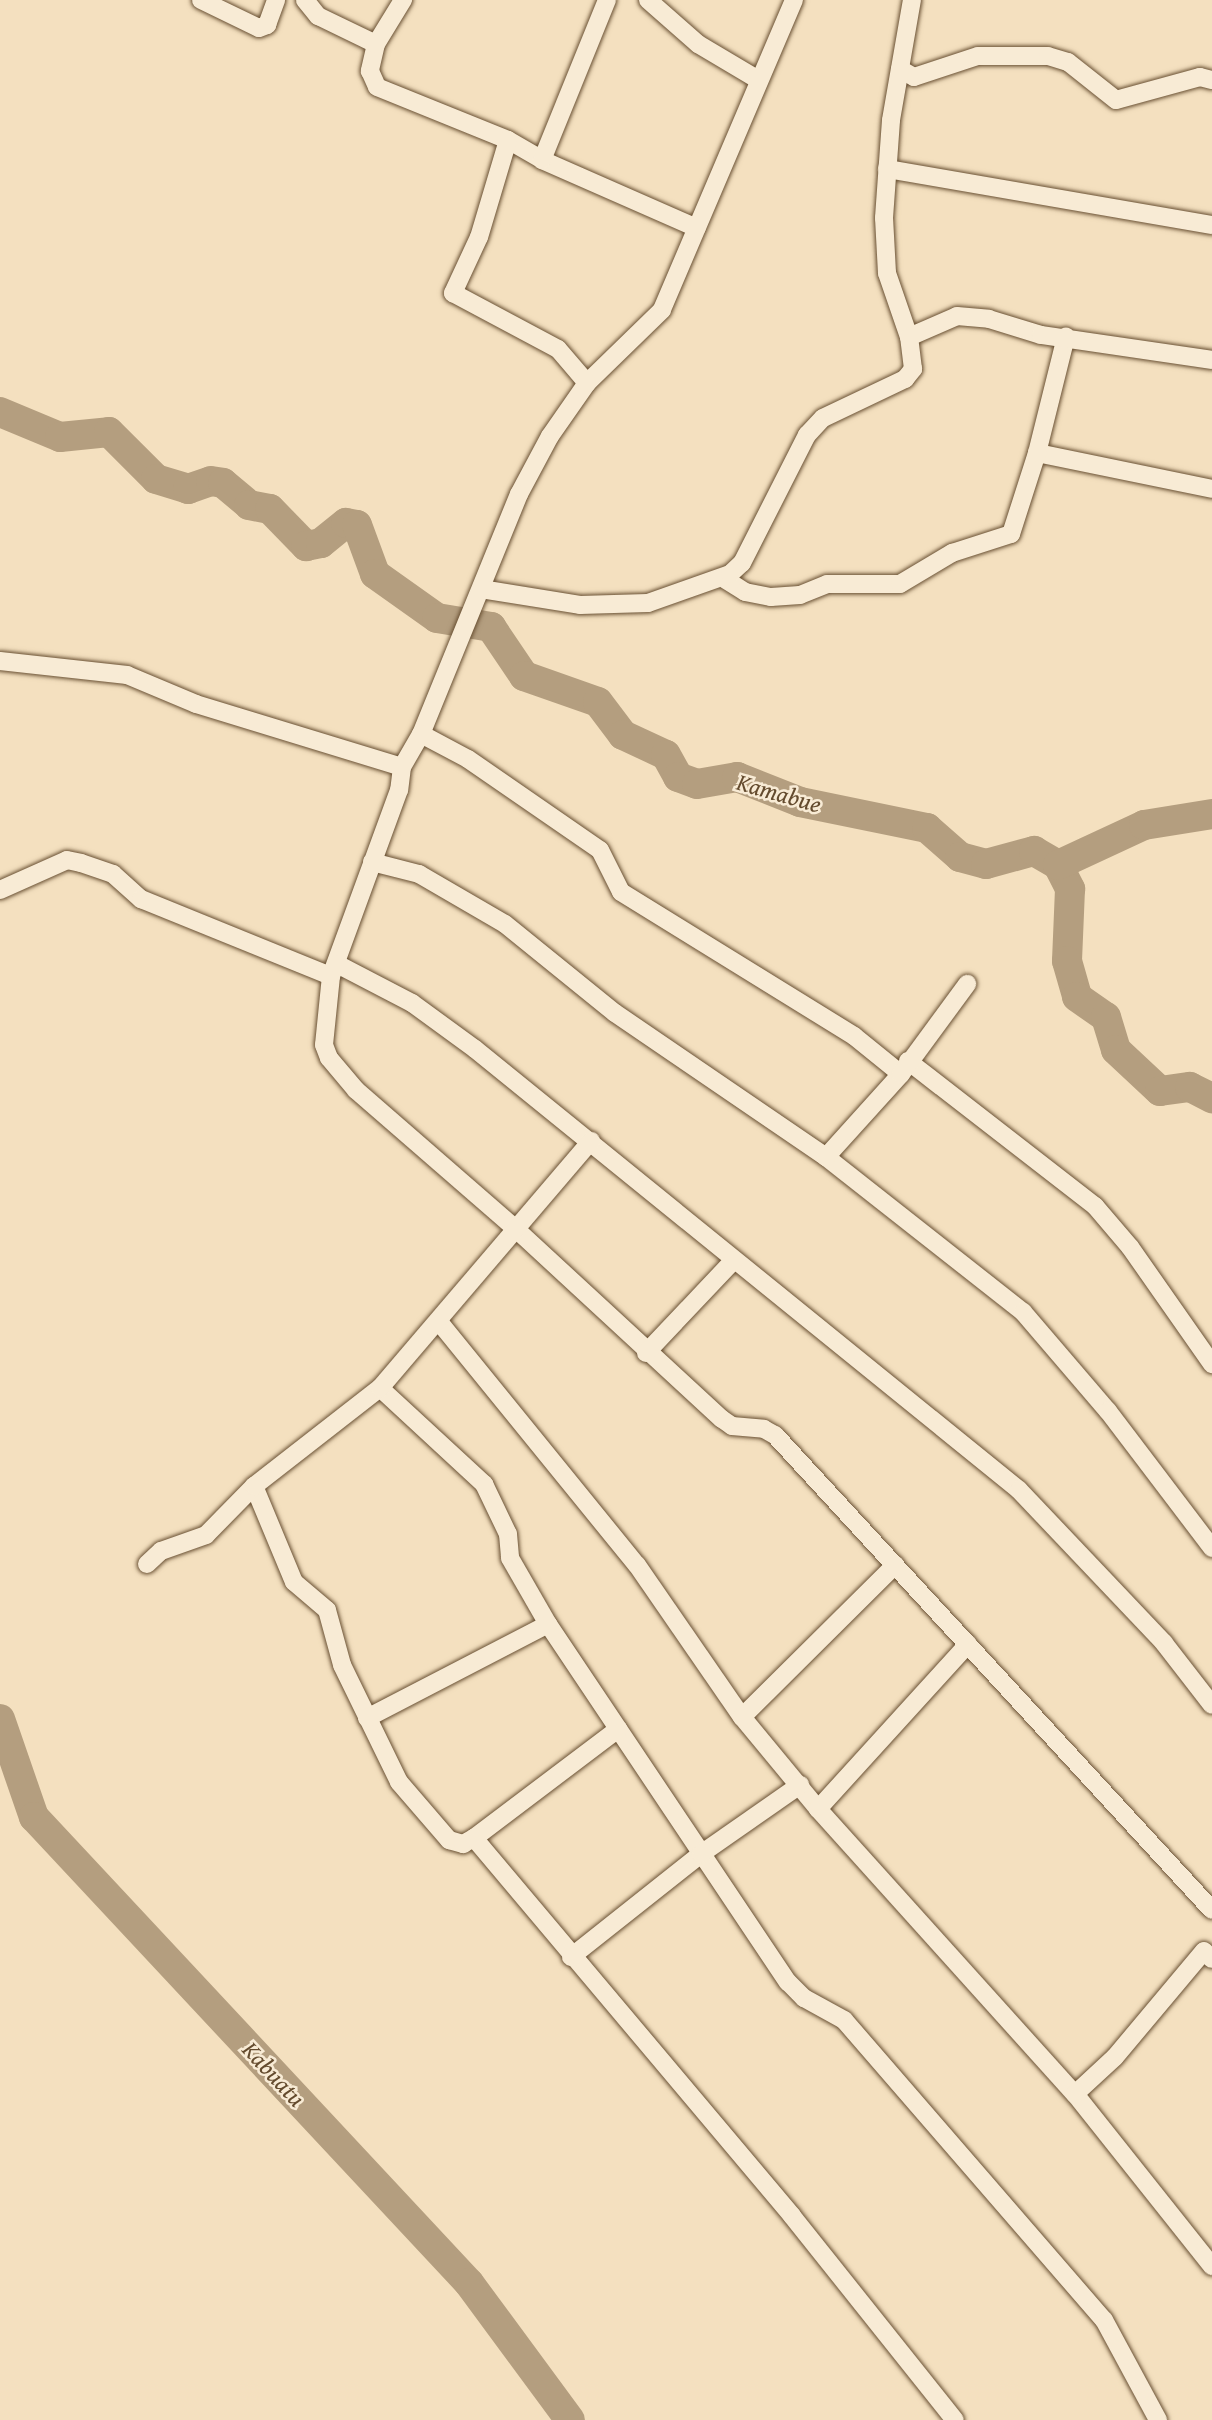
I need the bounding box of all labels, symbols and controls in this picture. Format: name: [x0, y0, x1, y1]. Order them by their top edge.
water label: Kamabue: [733, 767, 825, 819]
water label: Kabuatu: [237, 2035, 311, 2113]

